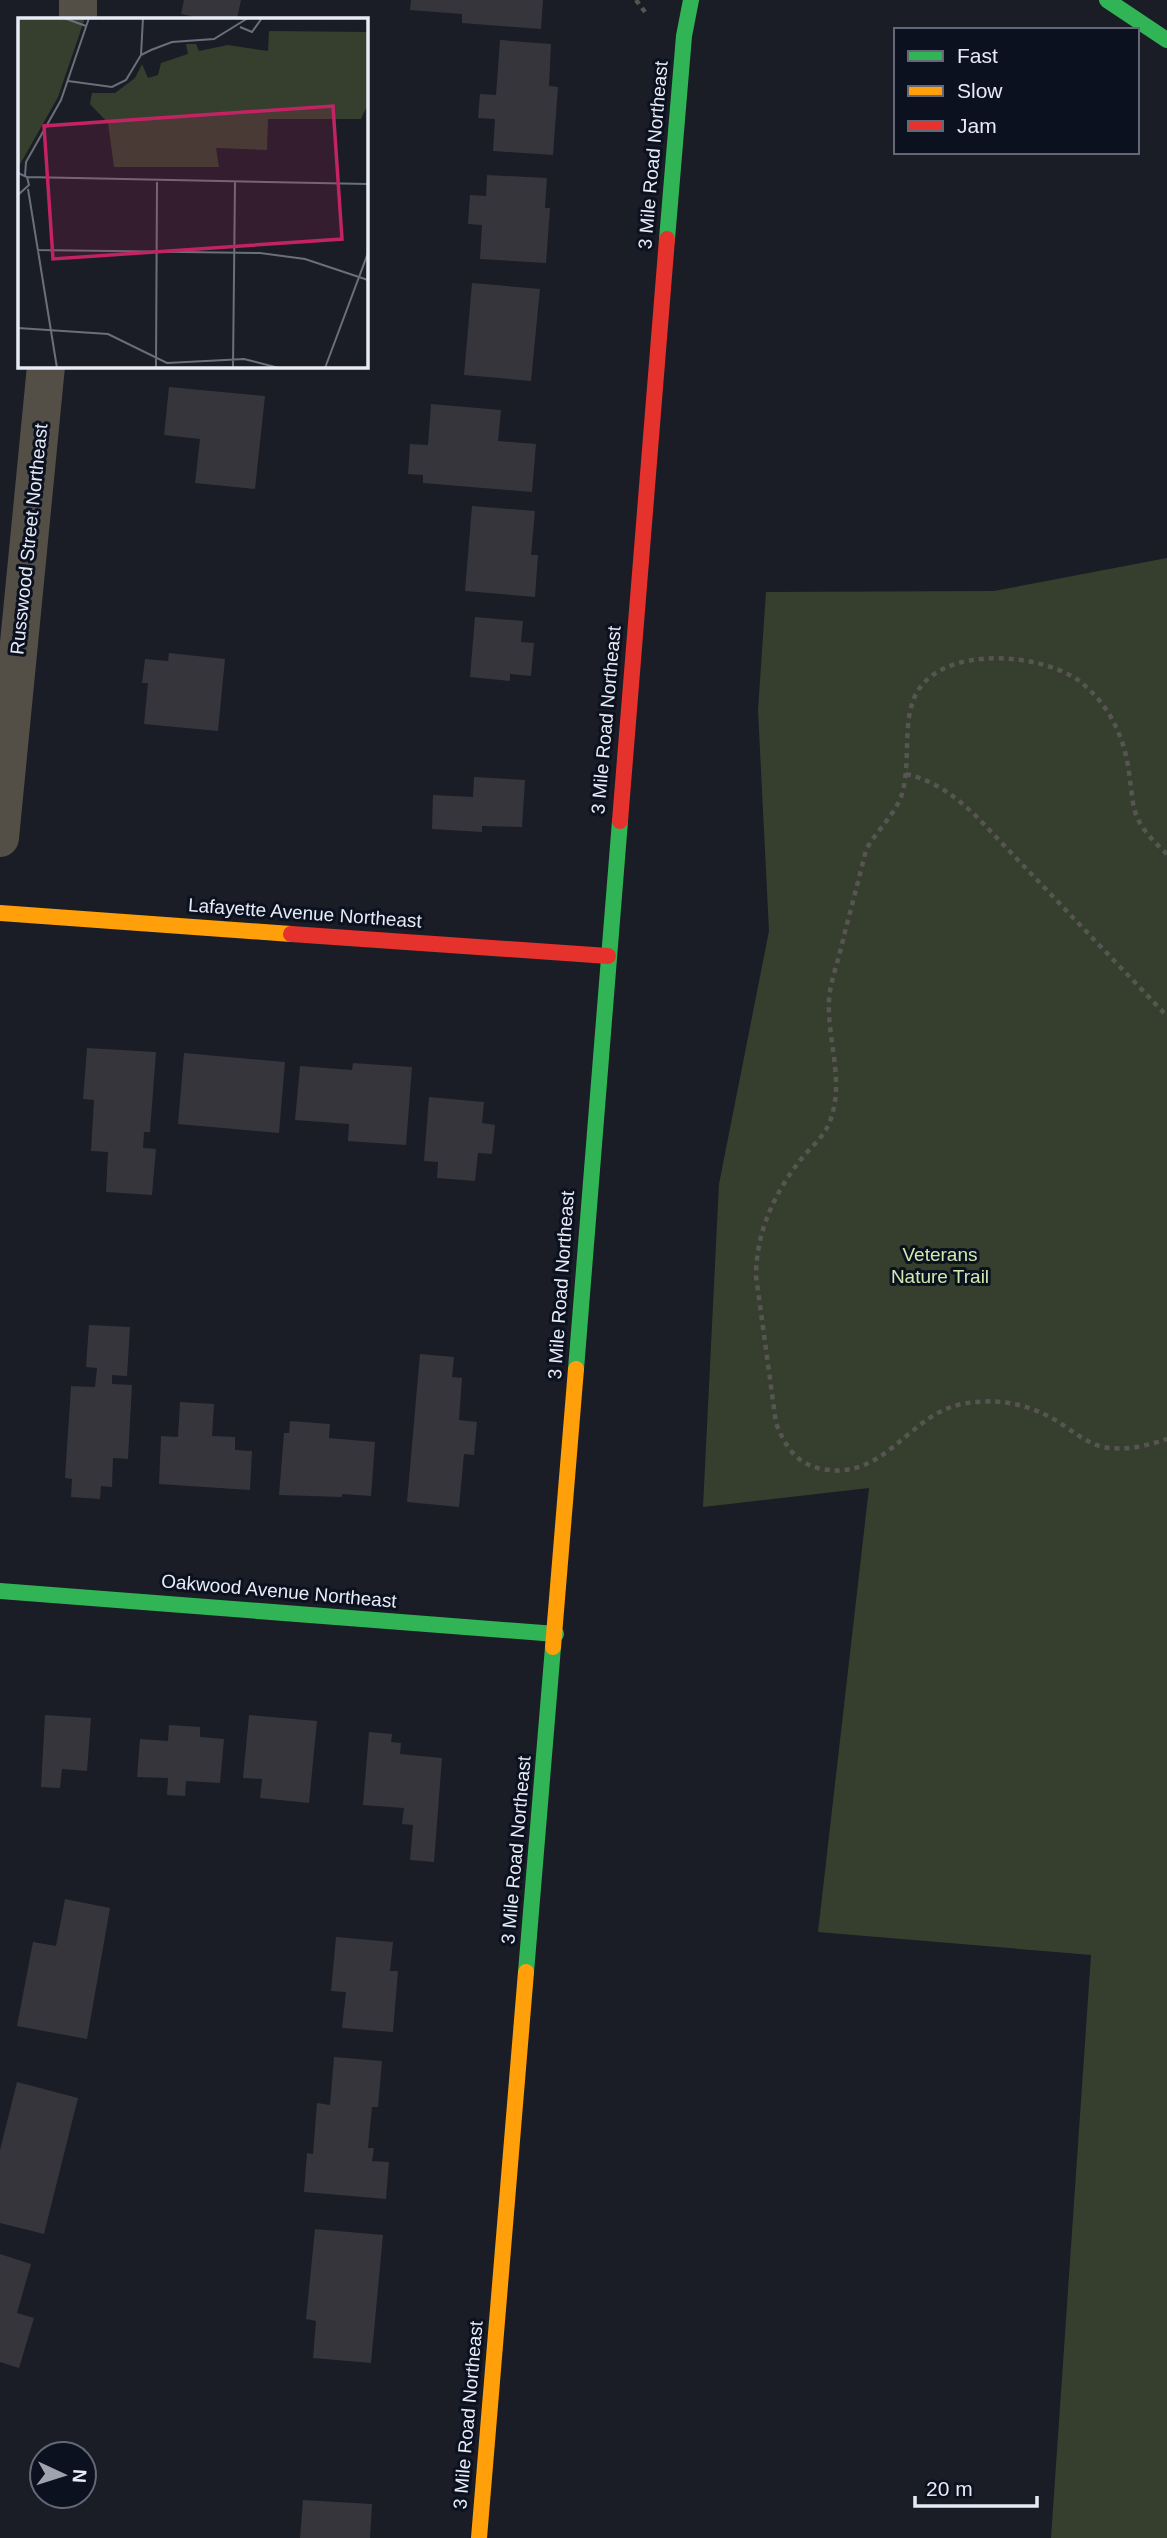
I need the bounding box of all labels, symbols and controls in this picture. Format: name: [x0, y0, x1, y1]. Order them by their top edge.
inset map: [18, 18, 368, 368]
legend: [894, 28, 1139, 154]
text: Fast: [957, 44, 998, 67]
street label: 3 Mile Road Northeast: [634, 59, 672, 250]
text: Slow: [957, 79, 1003, 102]
text: Jam: [957, 114, 997, 137]
street label: Russwood Street Northeast: [6, 422, 52, 656]
street label: 3 Mile Road Northeast: [587, 624, 625, 815]
street label: Lafayette Avenue Northeast: [187, 894, 423, 932]
street label: 3 Mile Road Northeast: [544, 1189, 578, 1380]
park label: Veterans Nature Trail: [891, 1244, 989, 1287]
street label: Oakwood Avenue Northeast: [160, 1570, 398, 1612]
street label: 3 Mile Road Northeast: [497, 1754, 535, 1945]
street label: 3 Mile Road Northeast: [449, 2319, 487, 2510]
north arrow: [28, 2440, 98, 2510]
scale bar: [915, 2464, 1038, 2508]
text: N: [69, 2469, 90, 2484]
text: 20 m: [926, 2477, 973, 2500]

